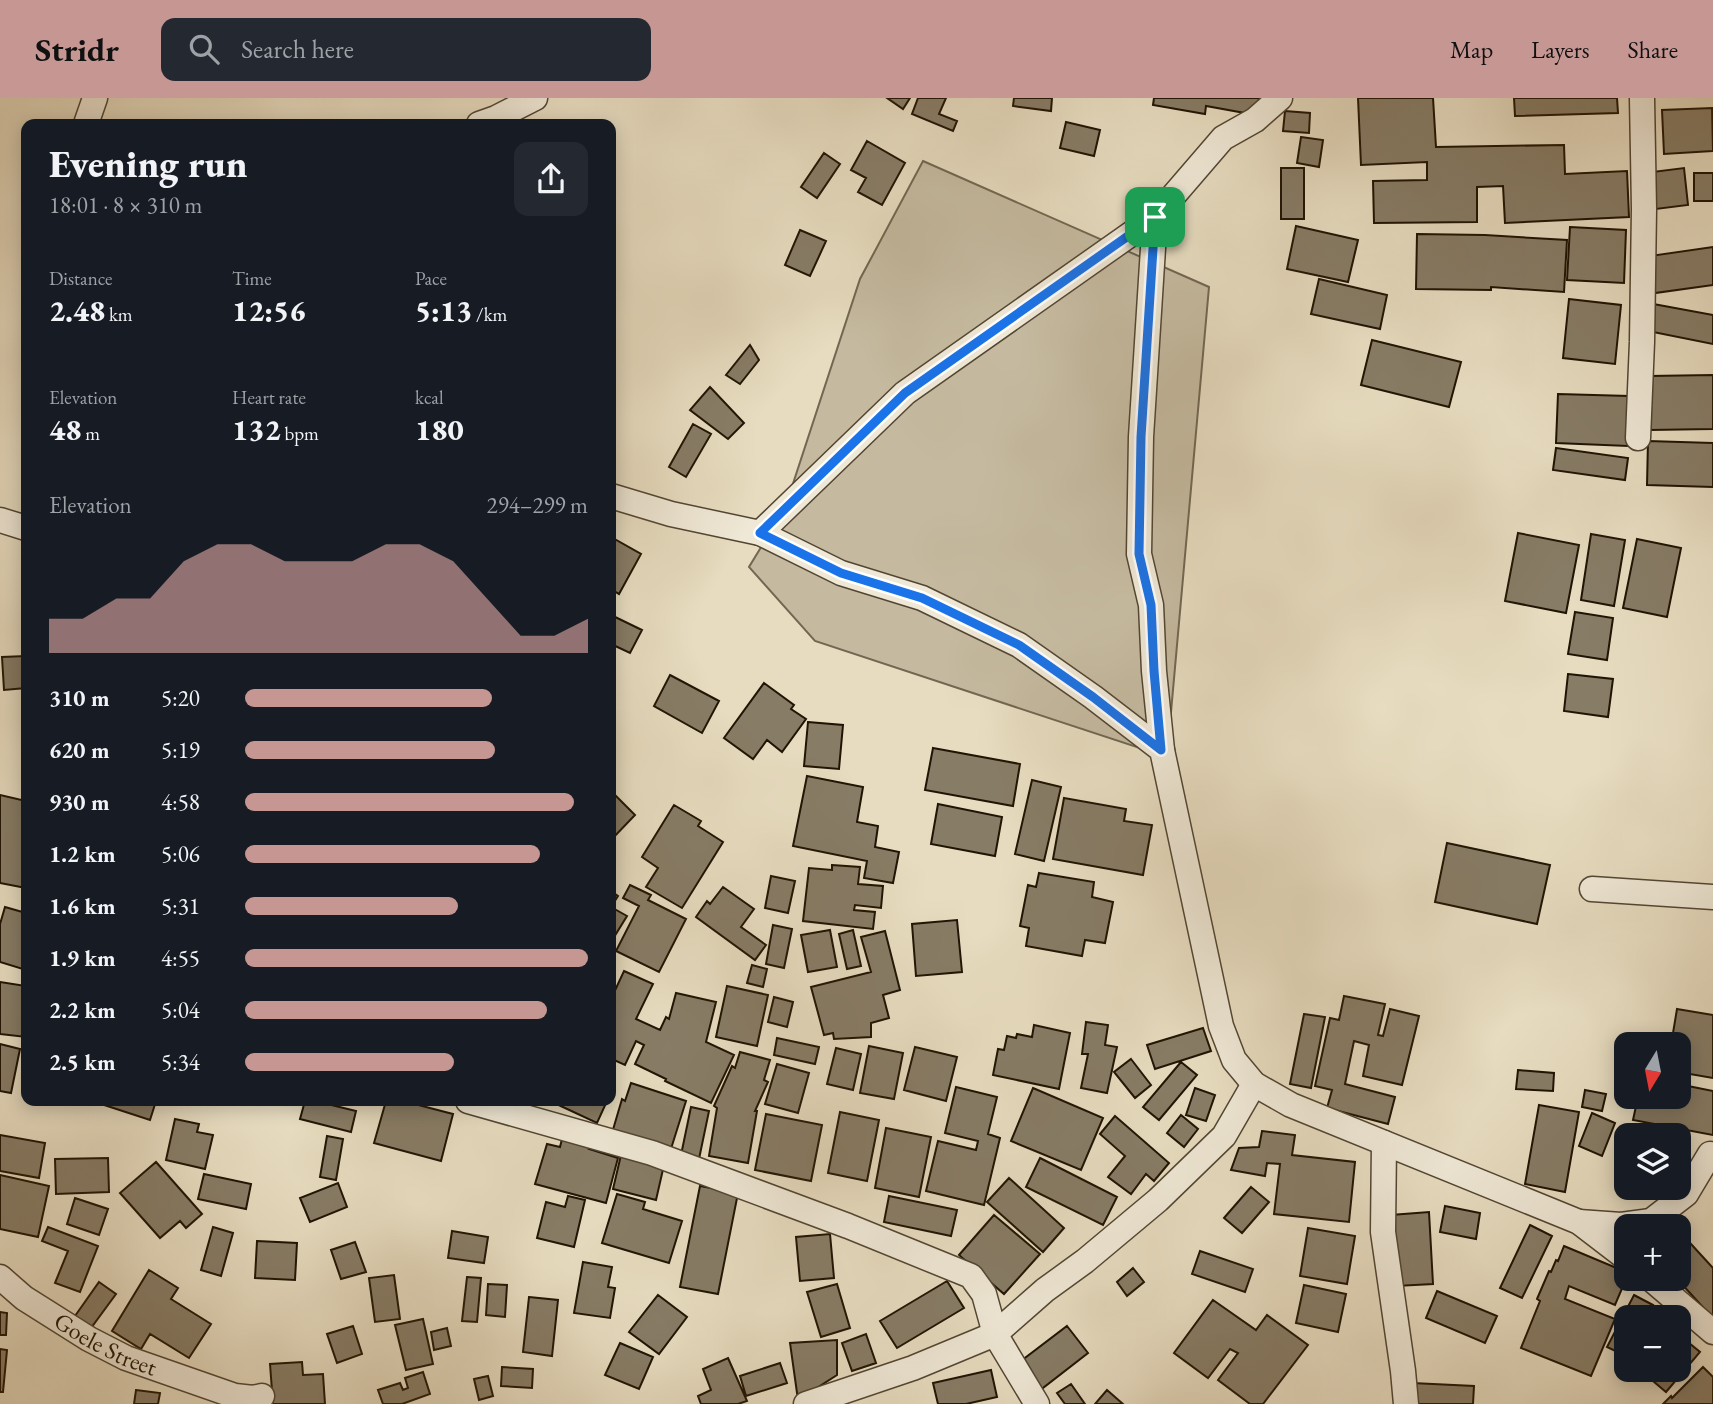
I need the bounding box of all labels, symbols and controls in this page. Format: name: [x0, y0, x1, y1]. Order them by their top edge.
search box: [161, 18, 651, 81]
text: Stridr: [35, 28, 119, 71]
icon: search: [185, 30, 223, 68]
text: Search here: [241, 32, 354, 66]
text: Map: [1450, 34, 1493, 65]
text: Layers: [1531, 34, 1590, 65]
text: Share: [1628, 34, 1678, 65]
text: Evening run: [49, 139, 247, 188]
button: share: [514, 142, 588, 216]
pin: [1125, 187, 1185, 247]
text: 18:01 · 8 × 310 m: [49, 190, 202, 220]
icon: arrive: [1136, 198, 1174, 236]
text: Distance: [49, 266, 112, 291]
text: Time: [232, 266, 272, 291]
text: Pace: [415, 266, 447, 291]
text: 2.48: [49, 291, 105, 330]
text: 12:56: [232, 291, 305, 330]
text: 5:13: [415, 291, 472, 330]
text: km: [105, 302, 133, 327]
text: /km: [472, 302, 507, 327]
text: Elevation: [49, 385, 117, 410]
text: Heart rate: [232, 385, 306, 410]
text: kcal: [415, 385, 444, 410]
text: 48: [49, 410, 81, 449]
text: 132: [232, 410, 281, 449]
text: 180: [415, 410, 464, 449]
text: m: [81, 421, 100, 446]
text: bpm: [281, 421, 319, 446]
text: Elevation: [49, 490, 132, 520]
text: 294–299 m: [487, 490, 588, 520]
text: 310 m: [49, 683, 110, 713]
text: 5:20: [161, 683, 200, 713]
text: 620 m: [49, 735, 110, 765]
text: 5:19: [161, 735, 200, 765]
text: 930 m: [49, 787, 110, 817]
text: 4:58: [161, 787, 200, 817]
text: 1.2 km: [49, 839, 116, 869]
text: 5:06: [161, 839, 200, 869]
text: 1.6 km: [49, 891, 116, 921]
text: 5:31: [161, 891, 200, 921]
text: 1.9 km: [49, 943, 116, 973]
text: 4:55: [161, 943, 200, 973]
text: 2.2 km: [49, 995, 116, 1025]
text: 5:04: [161, 995, 200, 1025]
north arrow: [1614, 1032, 1690, 1110]
map controls: [1614, 1032, 1691, 1382]
text: 2.5 km: [49, 1047, 116, 1077]
text: 5:34: [161, 1047, 200, 1077]
button: layers: [1614, 1123, 1691, 1200]
button: +: [1614, 1214, 1691, 1291]
street label: Goele Street: [48, 1305, 161, 1383]
button: −: [1614, 1305, 1691, 1382]

